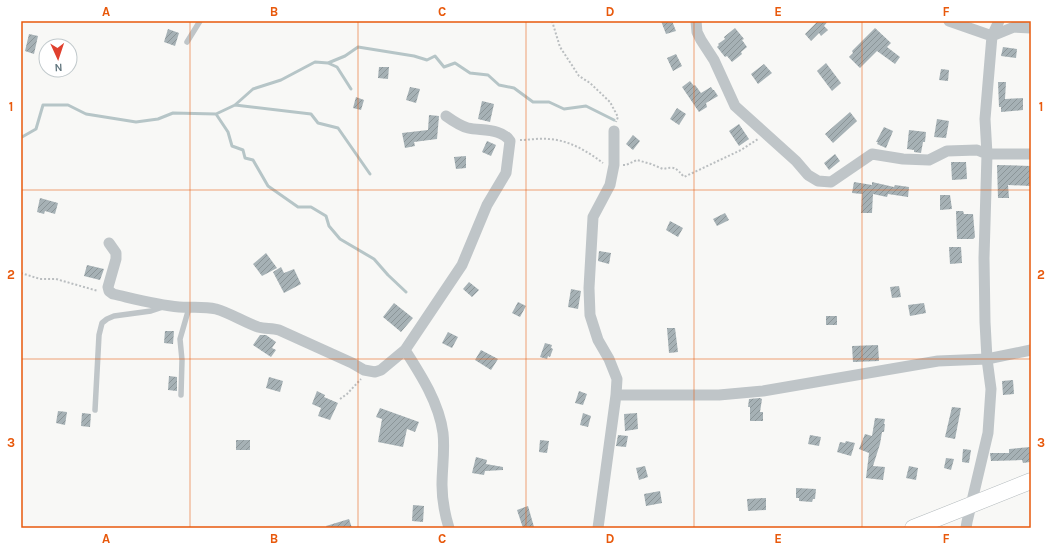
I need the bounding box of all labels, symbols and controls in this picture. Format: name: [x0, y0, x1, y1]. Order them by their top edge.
text: A: [102, 4, 110, 19]
text: B: [270, 4, 278, 19]
text: C: [438, 4, 446, 19]
text: D: [606, 4, 615, 19]
text: E: [774, 4, 782, 19]
text: F: [942, 4, 950, 19]
north arrow: [38, 38, 78, 78]
text: N: [54, 61, 63, 74]
text: 1: [9, 99, 13, 114]
text: 1: [1039, 99, 1043, 114]
text: 2: [7, 267, 15, 282]
text: 2: [1037, 267, 1045, 282]
text: 3: [7, 435, 15, 450]
text: 3: [1037, 435, 1045, 450]
text: A: [102, 531, 110, 546]
text: B: [270, 531, 278, 546]
text: C: [438, 531, 446, 546]
text: D: [606, 531, 615, 546]
text: E: [774, 531, 782, 546]
text: F: [942, 531, 950, 546]

